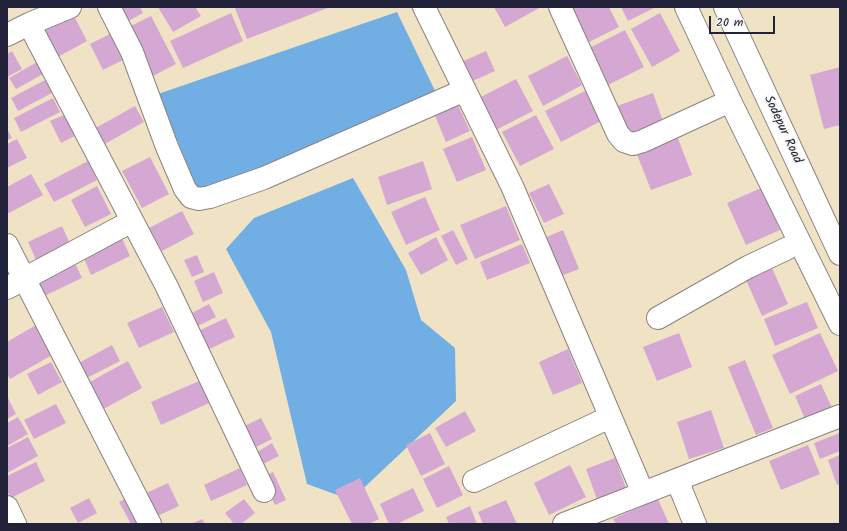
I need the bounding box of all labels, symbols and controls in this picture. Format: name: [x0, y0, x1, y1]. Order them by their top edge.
scale bar: [711, 8, 777, 34]
text: 20 m: [716, 13, 743, 32]
street label: Sodepur Road: [759, 94, 805, 166]

